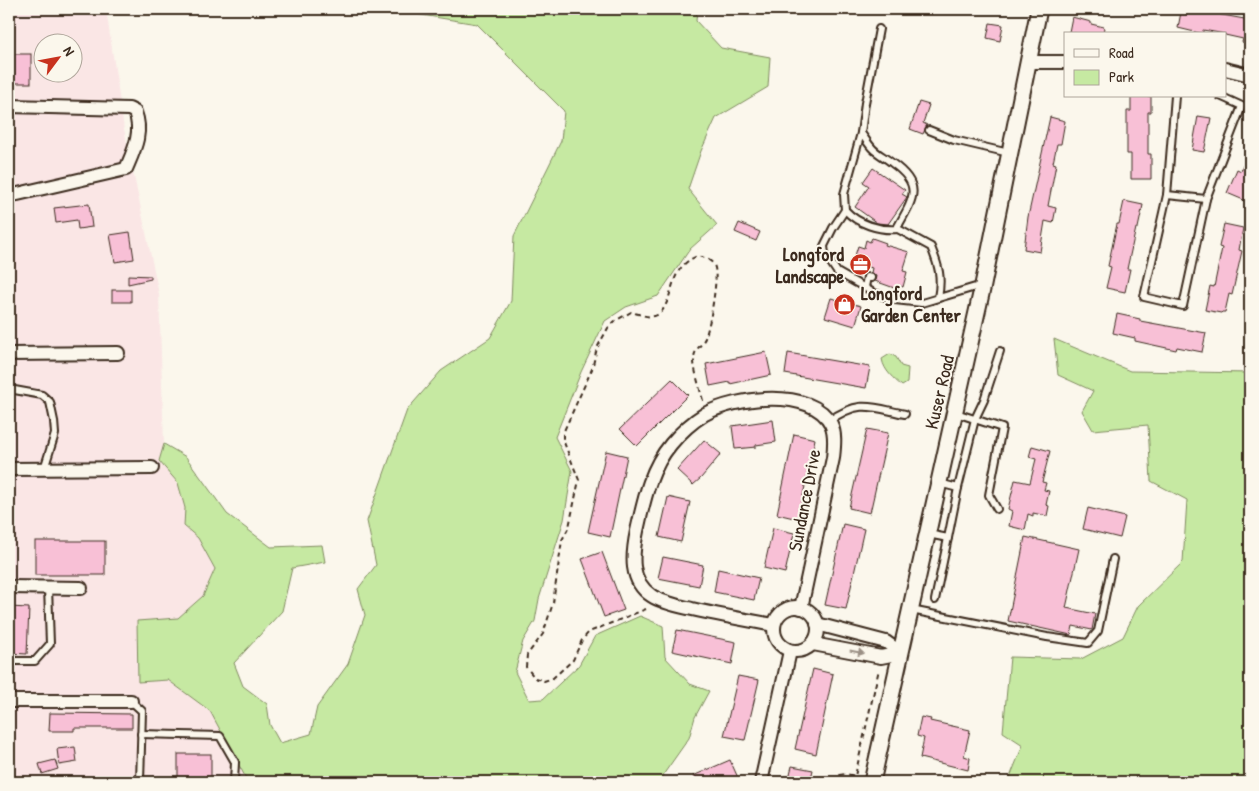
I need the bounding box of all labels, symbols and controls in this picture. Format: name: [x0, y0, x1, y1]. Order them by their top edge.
north arrow: [32, 32, 82, 82]
legend: [1064, 32, 1226, 98]
text: Road: [1109, 42, 1134, 63]
text: N: [59, 43, 80, 60]
text: Park: [1109, 66, 1134, 87]
place label: Longford Landscape: [776, 241, 845, 290]
office icon: Longford Landscape: [848, 253, 872, 277]
place label: Longford Garden Center: [861, 280, 961, 328]
shop icon: Longford Garden Center: [833, 292, 857, 316]
street label: Kuser Road: [918, 352, 960, 432]
street label: Sundance Drive: [781, 446, 827, 553]
one-way arrow: [849, 649, 865, 657]

